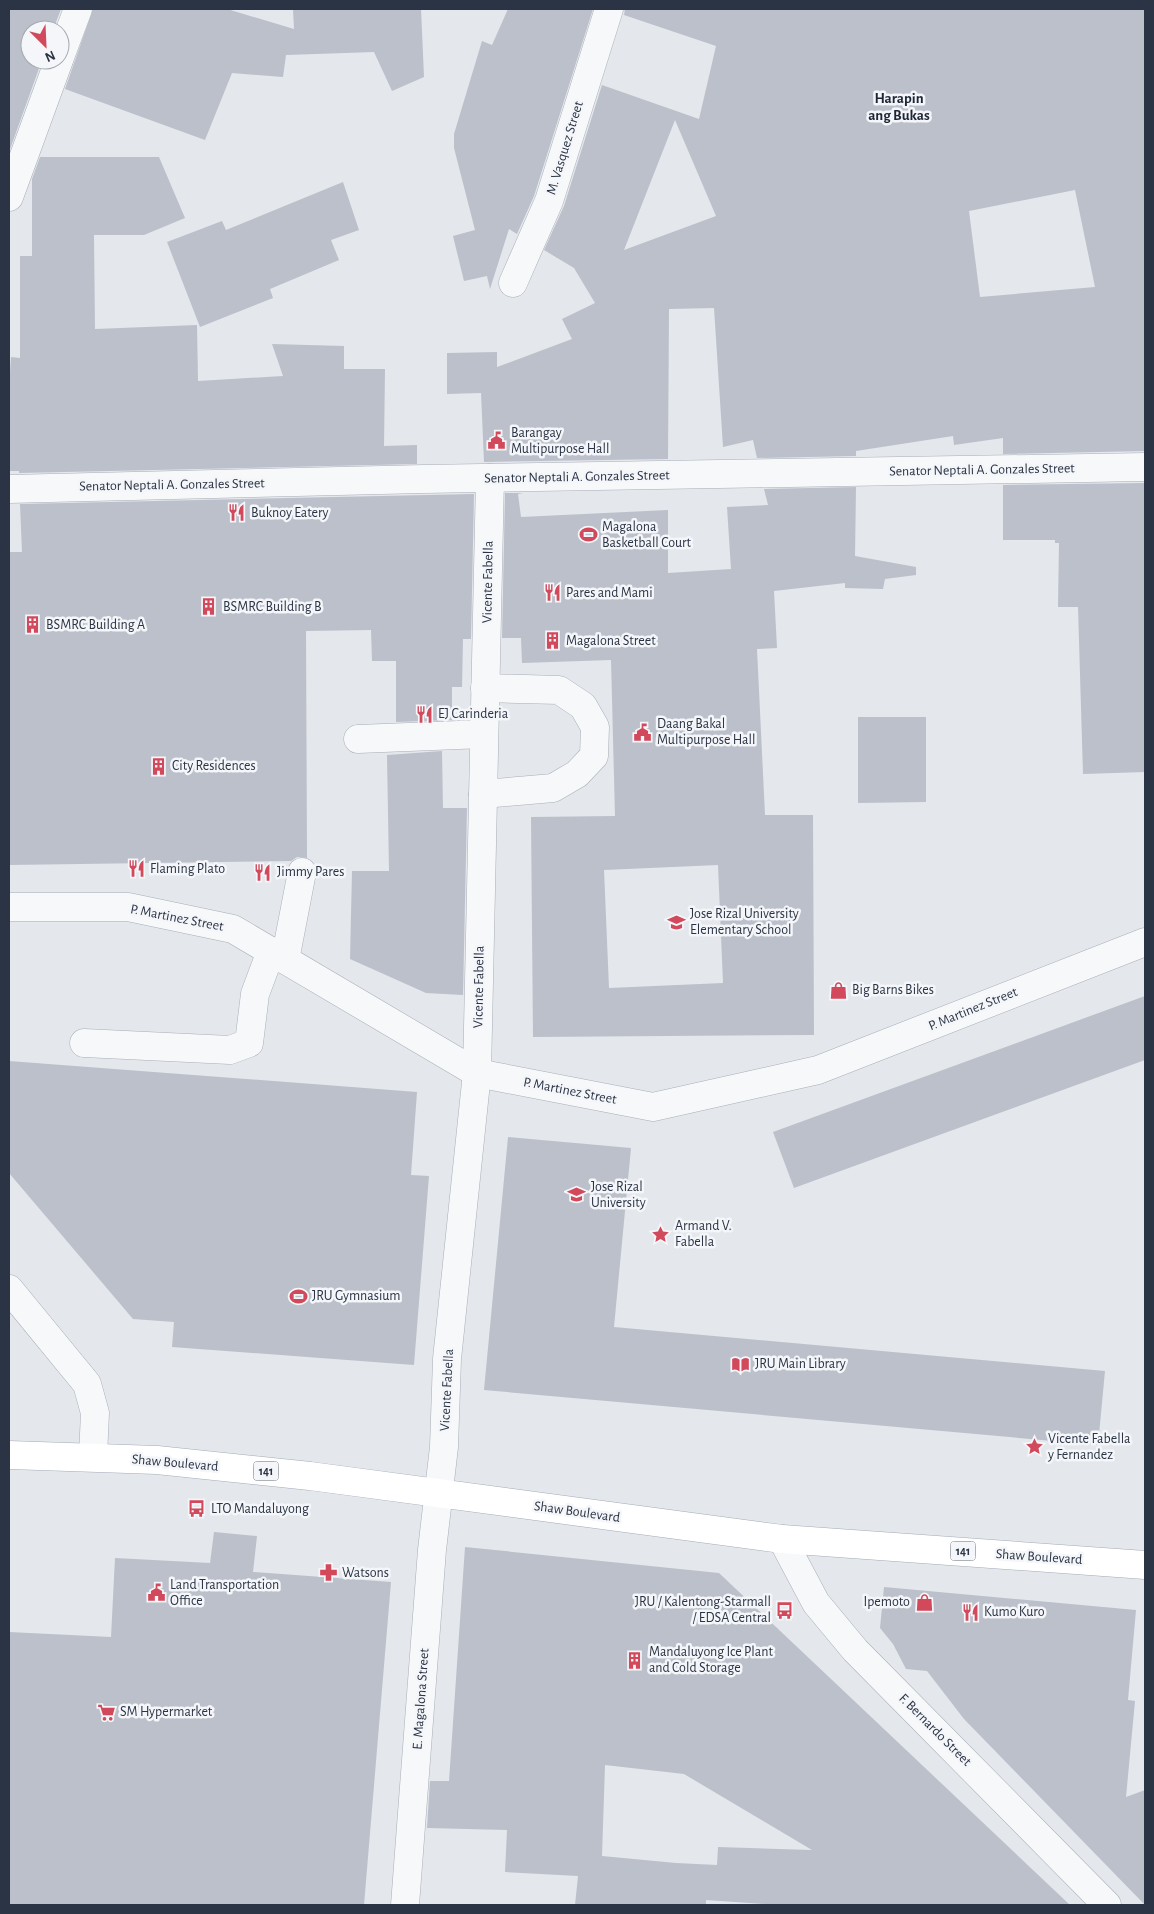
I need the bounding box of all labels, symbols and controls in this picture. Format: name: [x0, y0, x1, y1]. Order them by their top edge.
north arrow: [20, 20, 70, 70]
text: N: [43, 48, 57, 64]
district label: Harapin ang Bukas: [868, 91, 930, 123]
street label: M. Vasquez Street: [544, 99, 586, 196]
place label: Barangay Multipurpose Hall: [511, 426, 610, 456]
public building icon: Barangay Multipurpose Hall: [487, 431, 507, 451]
street label: Senator Neptali A. Gonzales Street: [889, 461, 1075, 479]
street label: Senator Neptali A. Gonzales Street: [484, 468, 670, 486]
street label: Senator Neptali A. Gonzales Street: [79, 476, 265, 494]
restaurant icon: Buknoy Eatery: [227, 503, 247, 523]
place label: Buknoy Eatery: [251, 506, 329, 520]
place label: Magalona Basketball Court: [602, 520, 692, 550]
sports icon: Magalona Basketball Court: [578, 525, 598, 545]
street label: Vicente Fabella: [480, 540, 496, 623]
restaurant icon: Pares and Mami: [542, 583, 562, 603]
place label: Pares and Mami: [566, 586, 653, 600]
building icon: BSMRC Building B: [199, 597, 219, 617]
place label: BSMRC Building B: [223, 600, 321, 614]
building icon: BSMRC Building A: [22, 615, 42, 635]
place label: BSMRC Building A: [46, 618, 145, 632]
building icon: Magalona Street: [542, 631, 562, 651]
place label: Magalona Street: [566, 634, 656, 648]
restaurant icon: EJ Carinderia: [414, 704, 434, 724]
place label: EJ Carinderia: [438, 707, 509, 721]
place label: Daang Bakal Multipurpose Hall: [657, 717, 756, 747]
public building icon: Daang Bakal Multipurpose Hall: [633, 722, 653, 742]
building icon: City Residences: [148, 756, 168, 776]
place label: City Residences: [172, 759, 256, 773]
restaurant icon: Flaming Plato: [126, 859, 146, 879]
place label: Flaming Plato: [150, 862, 225, 876]
restaurant icon: Jimmy Pares: [253, 862, 273, 882]
place label: Jimmy Pares: [277, 865, 344, 879]
street label: P. Martinez Street: [129, 902, 225, 934]
place label: Jose Rizal University Elementary School: [690, 907, 799, 937]
school or university icon: Jose Rizal University Elementary School: [666, 912, 686, 932]
street label: Vicente Fabella: [471, 945, 487, 1028]
shop icon: Big Barns Bikes: [828, 980, 848, 1000]
place label: Big Barns Bikes: [852, 983, 934, 997]
street label: P. Martinez Street: [927, 985, 1020, 1033]
street label: P. Martinez Street: [522, 1075, 618, 1107]
place label: Jose Rizal University: [591, 1180, 646, 1210]
school or university icon: Jose Rizal University: [567, 1185, 587, 1205]
place label: Armand V. Fabella: [675, 1219, 732, 1249]
place icon: Armand V. Fabella: [651, 1224, 671, 1244]
sports icon: JRU Gymnasium: [288, 1286, 308, 1306]
place label: JRU Gymnasium: [312, 1289, 401, 1303]
street label: Vicente Fabella: [438, 1348, 456, 1432]
library icon: JRU Main Library: [731, 1354, 751, 1374]
place label: JRU Main Library: [755, 1357, 846, 1371]
place label: Vicente Fabella y Fernandez: [1047, 1432, 1131, 1462]
place icon: Vicente Fabella y Fernandez: [1024, 1437, 1044, 1457]
street label: Shaw Boulevard: [131, 1452, 219, 1474]
road number: 141: [254, 1462, 278, 1480]
bus stop icon: LTO Mandaluyong: [187, 1499, 207, 1519]
street label: Shaw Boulevard: [533, 1499, 621, 1525]
place label: LTO Mandaluyong: [211, 1502, 309, 1516]
road number: 141: [950, 1542, 976, 1560]
street label: Shaw Boulevard: [995, 1547, 1083, 1567]
pharmacy icon: Watsons: [318, 1563, 338, 1583]
place label: Watsons: [342, 1566, 389, 1580]
place label: Land Transportation Office: [170, 1578, 279, 1608]
public building icon: Land Transportation Office: [146, 1583, 166, 1603]
shop icon: Ipemoto: [914, 1592, 934, 1612]
place label: JRU / Kalentong-Starmall / EDSA Central: [635, 1595, 771, 1625]
place label: Ipemoto: [863, 1595, 910, 1609]
bus stop icon: JRU / Kalentong-Starmall / EDSA Central: [775, 1600, 795, 1620]
restaurant icon: Kumo Kuro: [960, 1602, 980, 1622]
place label: Kumo Kuro: [984, 1605, 1045, 1619]
place label: Mandaluyong Ice Plant and Cold Storage: [649, 1645, 773, 1675]
street label: E. Magalona Street: [410, 1647, 432, 1750]
building icon: Mandaluyong Ice Plant and Cold Storage: [625, 1650, 645, 1670]
street label: F. Bernardo Street: [896, 1691, 974, 1769]
supermarket icon: SM Hypermarket: [96, 1702, 116, 1722]
place label: SM Hypermarket: [120, 1705, 213, 1719]

